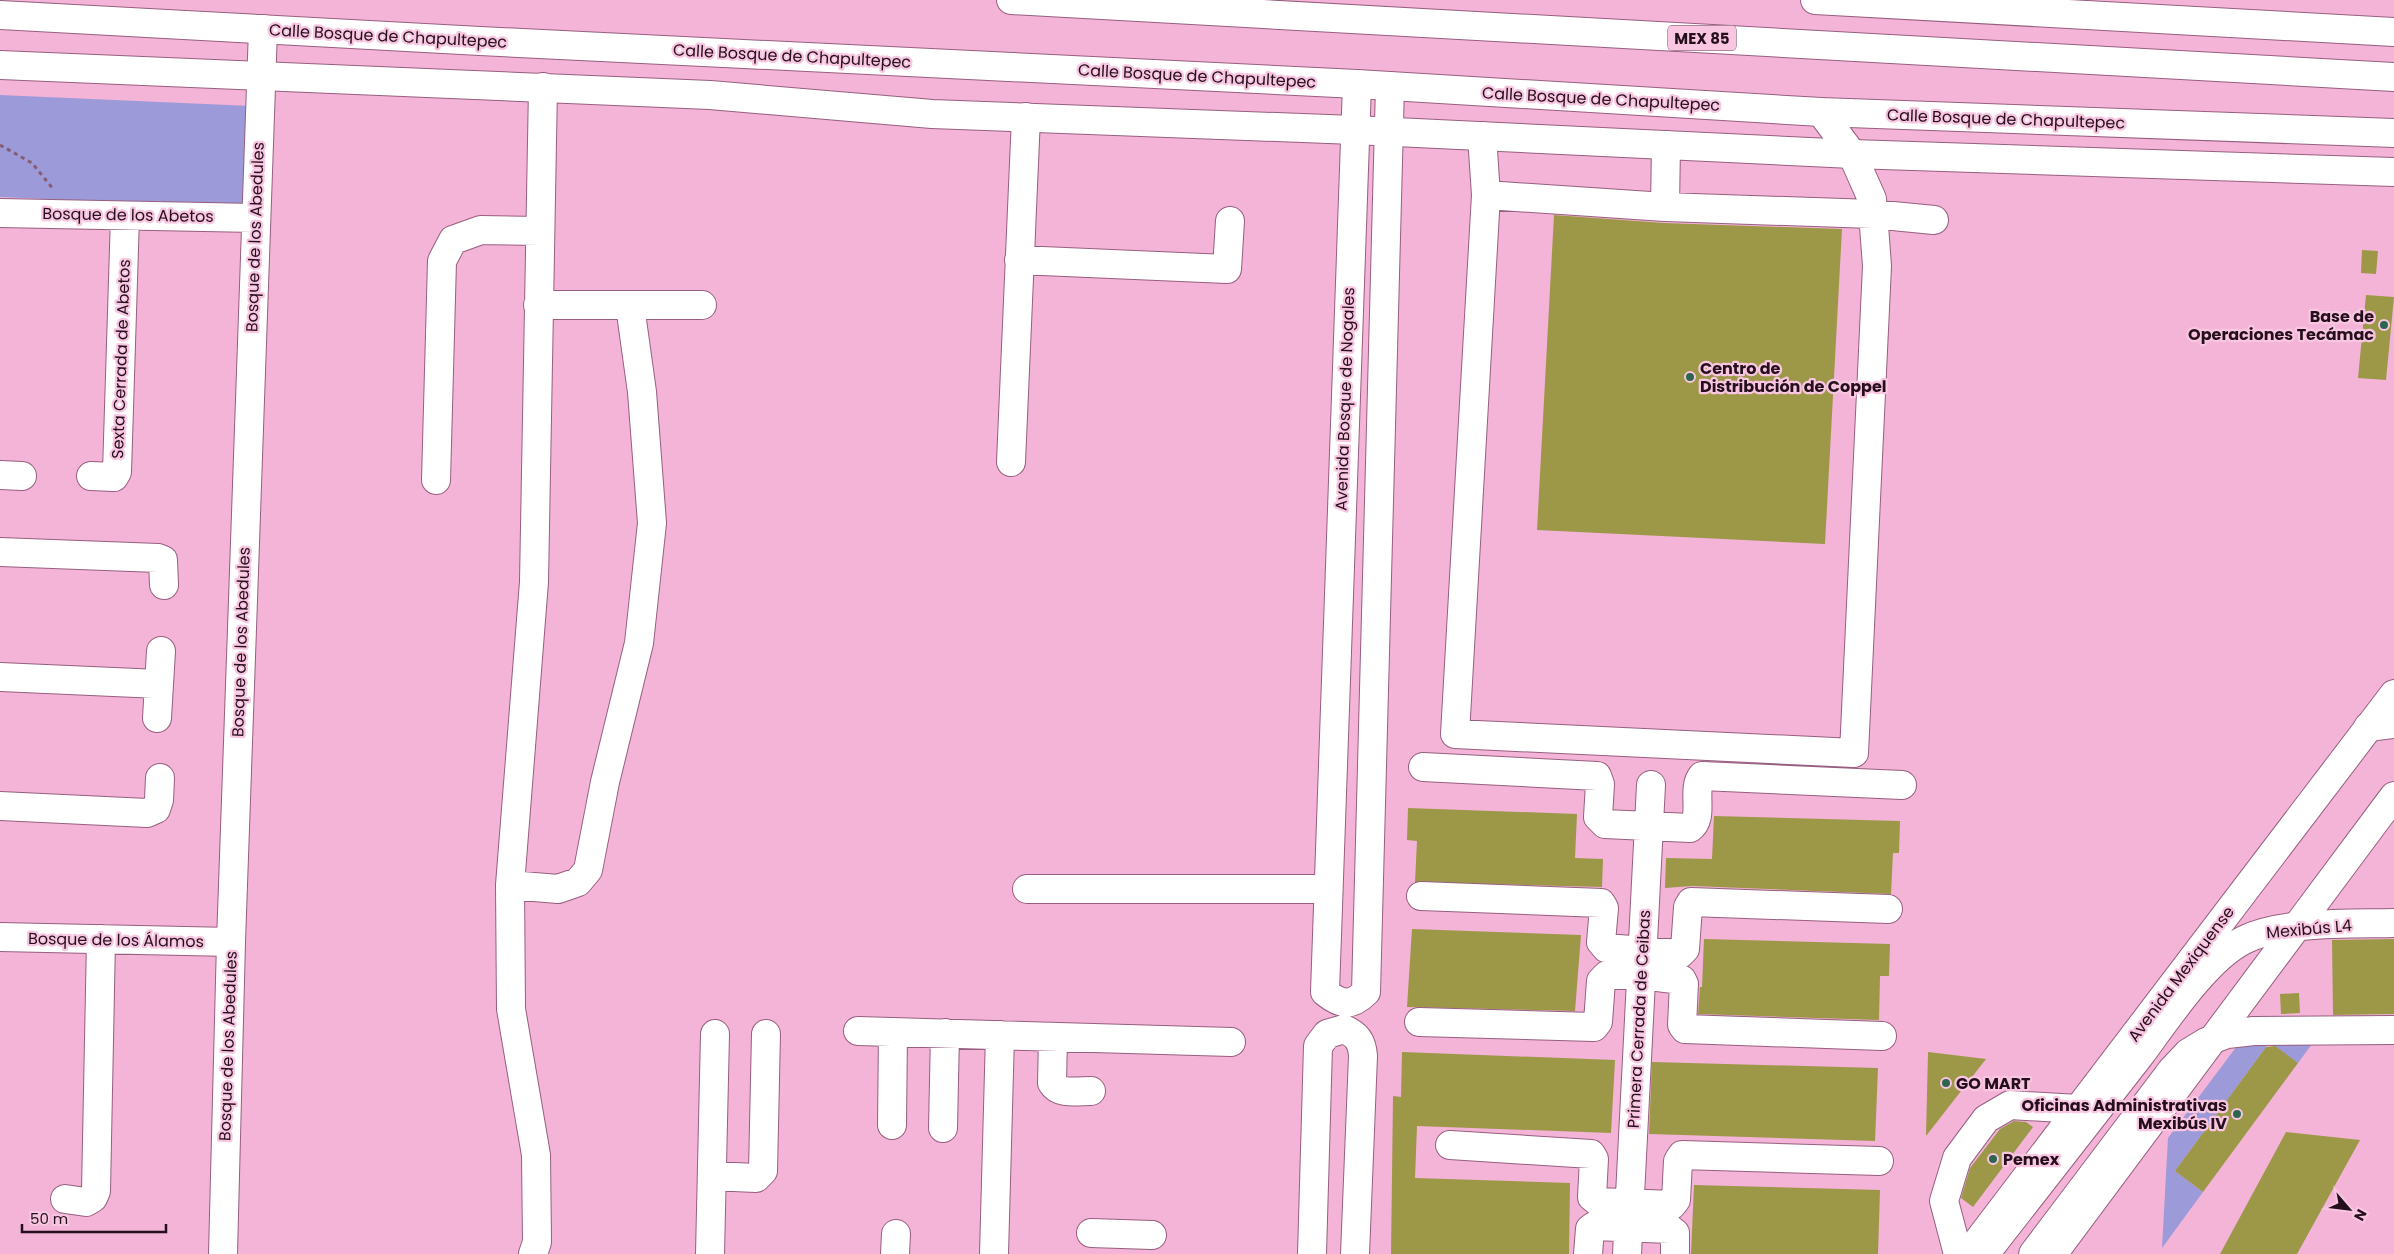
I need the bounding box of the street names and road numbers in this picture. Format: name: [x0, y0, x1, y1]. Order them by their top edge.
street label: Calle Bosque de Chapultepec: [268, 18, 508, 54]
road number: MEX 85: [1668, 26, 1736, 50]
street label: Calle Bosque de Chapultepec: [672, 38, 912, 74]
street label: Calle Bosque de Chapultepec: [1077, 58, 1317, 94]
street label: Calle Bosque de Chapultepec: [1481, 81, 1721, 117]
street label: Calle Bosque de Chapultepec: [1886, 103, 2126, 135]
street label: Bosque de los Abedules: [240, 142, 270, 332]
street label: Bosque de los Abetos: [42, 202, 214, 228]
street label: Sexta Cerrada de Abetos: [106, 259, 136, 459]
street label: Avenida Bosque de Nogales: [1330, 287, 1360, 511]
street label: Bosque de los Abedules: [226, 547, 256, 737]
street label: Avenida Mexiquense: [2122, 901, 2240, 1047]
street label: Primera Cerrada de Ceibas: [1622, 909, 1656, 1129]
street label: Mexibús L4: [2265, 914, 2353, 944]
street label: Bosque de los Álamos: [28, 927, 204, 953]
street label: Bosque de los Abedules: [213, 951, 243, 1141]

